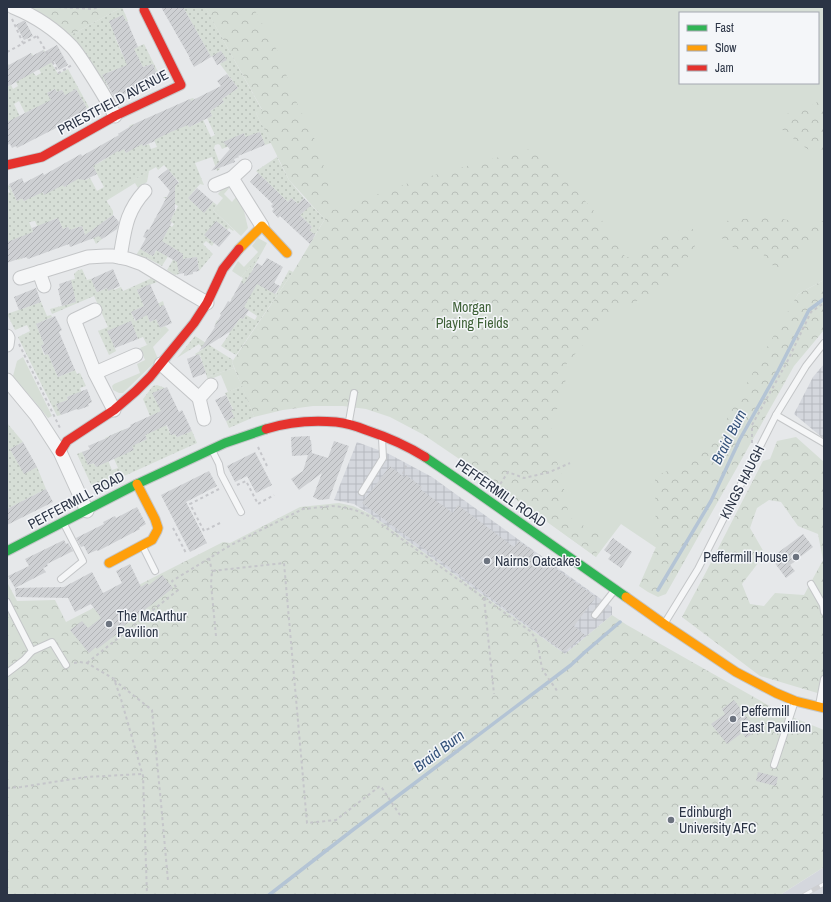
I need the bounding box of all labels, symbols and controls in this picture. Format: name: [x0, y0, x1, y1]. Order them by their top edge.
legend: [679, 12, 819, 84]
text: Fast: [715, 20, 734, 36]
text: Slow: [715, 40, 737, 56]
text: Jam: [715, 60, 734, 76]
street label: PRIESTFIELD AVENUE: [55, 65, 171, 139]
park label: Morgan Playing Fields: [436, 298, 509, 332]
water label: Braid Burn: [706, 406, 751, 468]
street label: KINGS HAUGH: [716, 442, 768, 522]
street label: PEFFERMILL ROAD: [452, 455, 550, 531]
street label: PEFFERMILL ROAD: [25, 467, 127, 533]
place label: Peffermill House: [703, 548, 788, 566]
place label: Nairns Oatcakes: [495, 552, 581, 570]
marker: Peffermill House: [791, 552, 801, 562]
marker: Nairns Oatcakes: [482, 556, 492, 566]
place label: The McArthur Pavilion: [117, 607, 187, 641]
marker: The McArthur Pavilion: [104, 619, 114, 629]
place label: Peffermill East Pavillion: [741, 702, 811, 736]
marker: Peffermill East Pavillion: [728, 714, 738, 724]
water label: Braid Burn: [409, 724, 469, 777]
place label: Edinburgh University AFC: [679, 803, 756, 837]
marker: Edinburgh University AFC: [666, 815, 676, 825]

